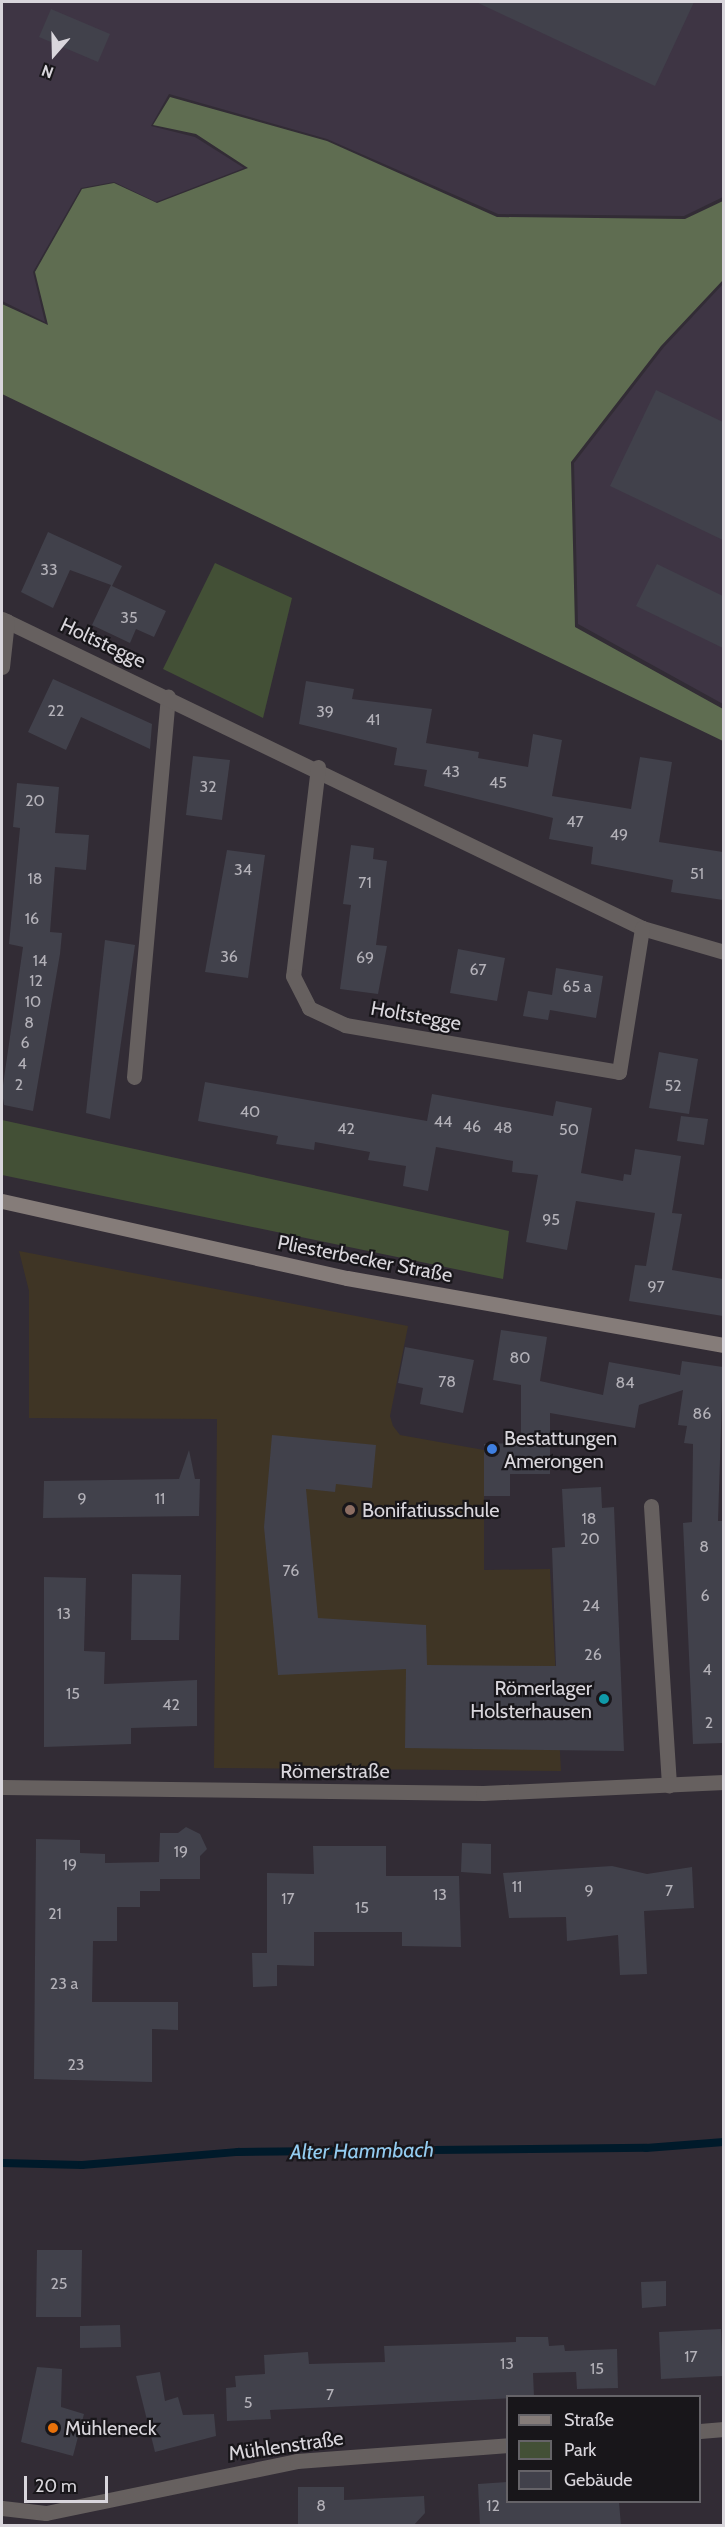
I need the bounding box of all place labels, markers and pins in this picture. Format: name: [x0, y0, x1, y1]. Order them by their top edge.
place label: Bestattungen Amerongen: [504, 1426, 617, 1473]
marker: Bestattungen Amerongen: [485, 1442, 499, 1456]
place label: Bonifatiusschule: [362, 1498, 500, 1522]
marker: Bonifatiusschule: [343, 1503, 357, 1517]
place label: Römerlager Holsterhausen: [470, 1676, 592, 1723]
marker: Römerlager Holsterhausen: [597, 1692, 611, 1706]
place label: Mühleneck: [65, 2416, 157, 2440]
marker: Mühleneck: [46, 2421, 60, 2435]

